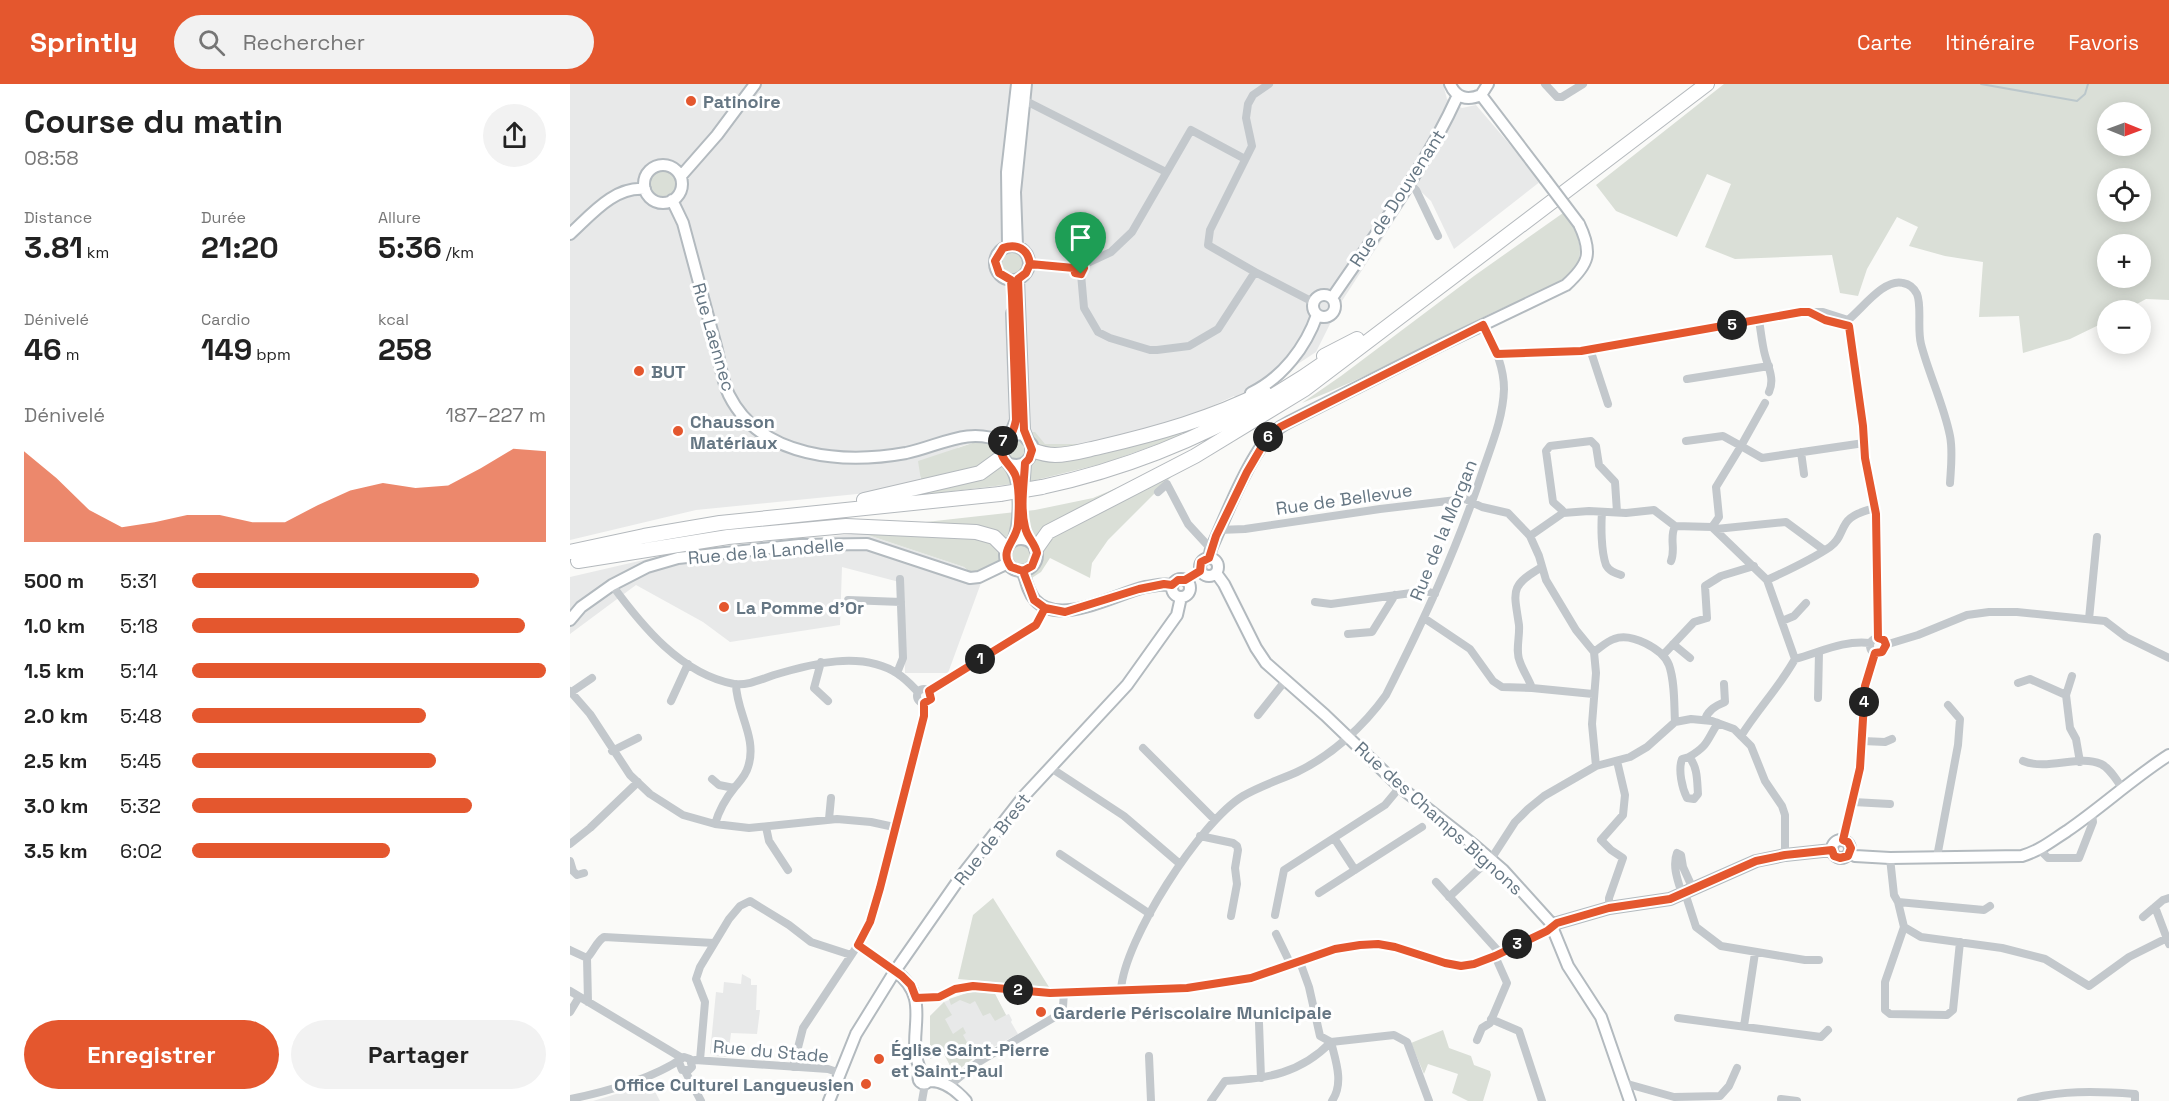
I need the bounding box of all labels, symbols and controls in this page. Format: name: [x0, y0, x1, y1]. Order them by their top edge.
search box: [174, 15, 594, 69]
text: Sprintly: [30, 24, 138, 60]
icon: search: [195, 26, 228, 59]
text: Rechercher: [243, 28, 365, 56]
text: Carte: [1857, 29, 1912, 56]
text: Itinéraire: [1945, 29, 2035, 56]
text: Favoris: [2068, 29, 2139, 56]
place label: Patinoire: [703, 90, 781, 113]
marker: Patinoire: [684, 94, 698, 108]
text: Course du matin: [24, 101, 283, 143]
north arrow: [2097, 102, 2151, 156]
map controls: [2097, 102, 2151, 354]
button: share: [483, 104, 546, 167]
street label: Rue de Douvenant: [1344, 125, 1450, 271]
text: 08:58: [24, 145, 79, 171]
button: locate: [2097, 168, 2151, 222]
text: Distance: [24, 207, 92, 228]
text: Durée: [201, 207, 246, 228]
text: Allure: [378, 207, 421, 228]
pin: [1055, 212, 1106, 274]
icon: arrive: [1064, 221, 1097, 254]
text: 3.81: [24, 228, 83, 267]
text: 21:20: [201, 228, 279, 267]
text: 5:36: [378, 228, 442, 267]
button: +: [2097, 234, 2151, 288]
text: km: [83, 242, 109, 263]
text: /km: [442, 242, 474, 263]
street label: Rue Laennec: [688, 280, 740, 394]
button: −: [2097, 300, 2151, 354]
text: Dénivelé: [24, 309, 89, 330]
text: Cardio: [201, 309, 250, 330]
text: kcal: [378, 309, 409, 330]
pin: 5: [1717, 310, 1747, 340]
text: 5: [1727, 314, 1737, 335]
text: 46: [24, 330, 62, 369]
text: 149: [201, 330, 252, 369]
text: 258: [378, 330, 432, 369]
text: m: [62, 344, 80, 365]
text: bpm: [252, 344, 291, 365]
place label: BUT: [651, 360, 686, 383]
marker: BUT: [632, 364, 646, 378]
text: Dénivelé: [24, 402, 105, 428]
text: 187–227 m: [446, 402, 546, 428]
place label: Chausson Matériaux: [690, 410, 778, 454]
pin: 6: [1253, 422, 1283, 452]
marker: Chausson Matériaux: [671, 424, 685, 438]
pin: 7: [988, 426, 1018, 456]
text: 6: [1263, 426, 1273, 447]
text: 7: [999, 430, 1007, 451]
street label: Rue de la Morgan: [1404, 456, 1482, 604]
street label: Rue de Bellevue: [1274, 478, 1414, 520]
street label: Rue de la Landelle: [687, 533, 845, 569]
text: 500 m: [24, 568, 84, 594]
text: 5:31: [120, 568, 157, 594]
place label: La Pomme d'Or: [736, 596, 864, 619]
marker: La Pomme d'Or: [717, 600, 731, 614]
text: 1.0 km: [24, 613, 85, 639]
text: 5:18: [120, 613, 158, 639]
pin: 1: [965, 644, 995, 674]
text: 1: [976, 648, 984, 669]
text: 1.5 km: [24, 658, 84, 684]
text: 5:14: [120, 658, 158, 684]
pin: 4: [1849, 687, 1879, 717]
text: 4: [1859, 691, 1869, 712]
text: 2.0 km: [24, 703, 88, 729]
text: 5:48: [120, 703, 162, 729]
street label: Rue des Champs Bignons: [1350, 736, 1528, 900]
text: 2.5 km: [24, 748, 87, 774]
text: 5:45: [120, 748, 162, 774]
street label: Rue de Brest: [949, 788, 1035, 890]
text: 3.0 km: [24, 793, 88, 819]
text: 5:32: [120, 793, 161, 819]
text: 3.5 km: [24, 838, 88, 864]
text: 6:02: [120, 838, 162, 864]
pin: 3: [1502, 929, 1532, 959]
text: 3: [1512, 933, 1522, 954]
pin: 2: [1003, 975, 1033, 1005]
text: 2: [1013, 979, 1023, 1000]
place label: Garderie Périscolaire Municipale: [1053, 1001, 1332, 1024]
marker: Garderie Périscolaire Municipale: [1034, 1005, 1048, 1019]
button: Enregistrer: [24, 1020, 279, 1089]
button: Partager: [291, 1020, 546, 1089]
street label: Rue du Stade: [712, 1034, 830, 1068]
place label: Église Saint-Pierre et Saint-Paul: [891, 1038, 1049, 1082]
marker: Église Saint-Pierre et Saint-Paul: [872, 1052, 886, 1066]
place label: Office Culturel Langueusien: [614, 1073, 854, 1096]
marker: Office Culturel Langueusien: [859, 1077, 873, 1091]

